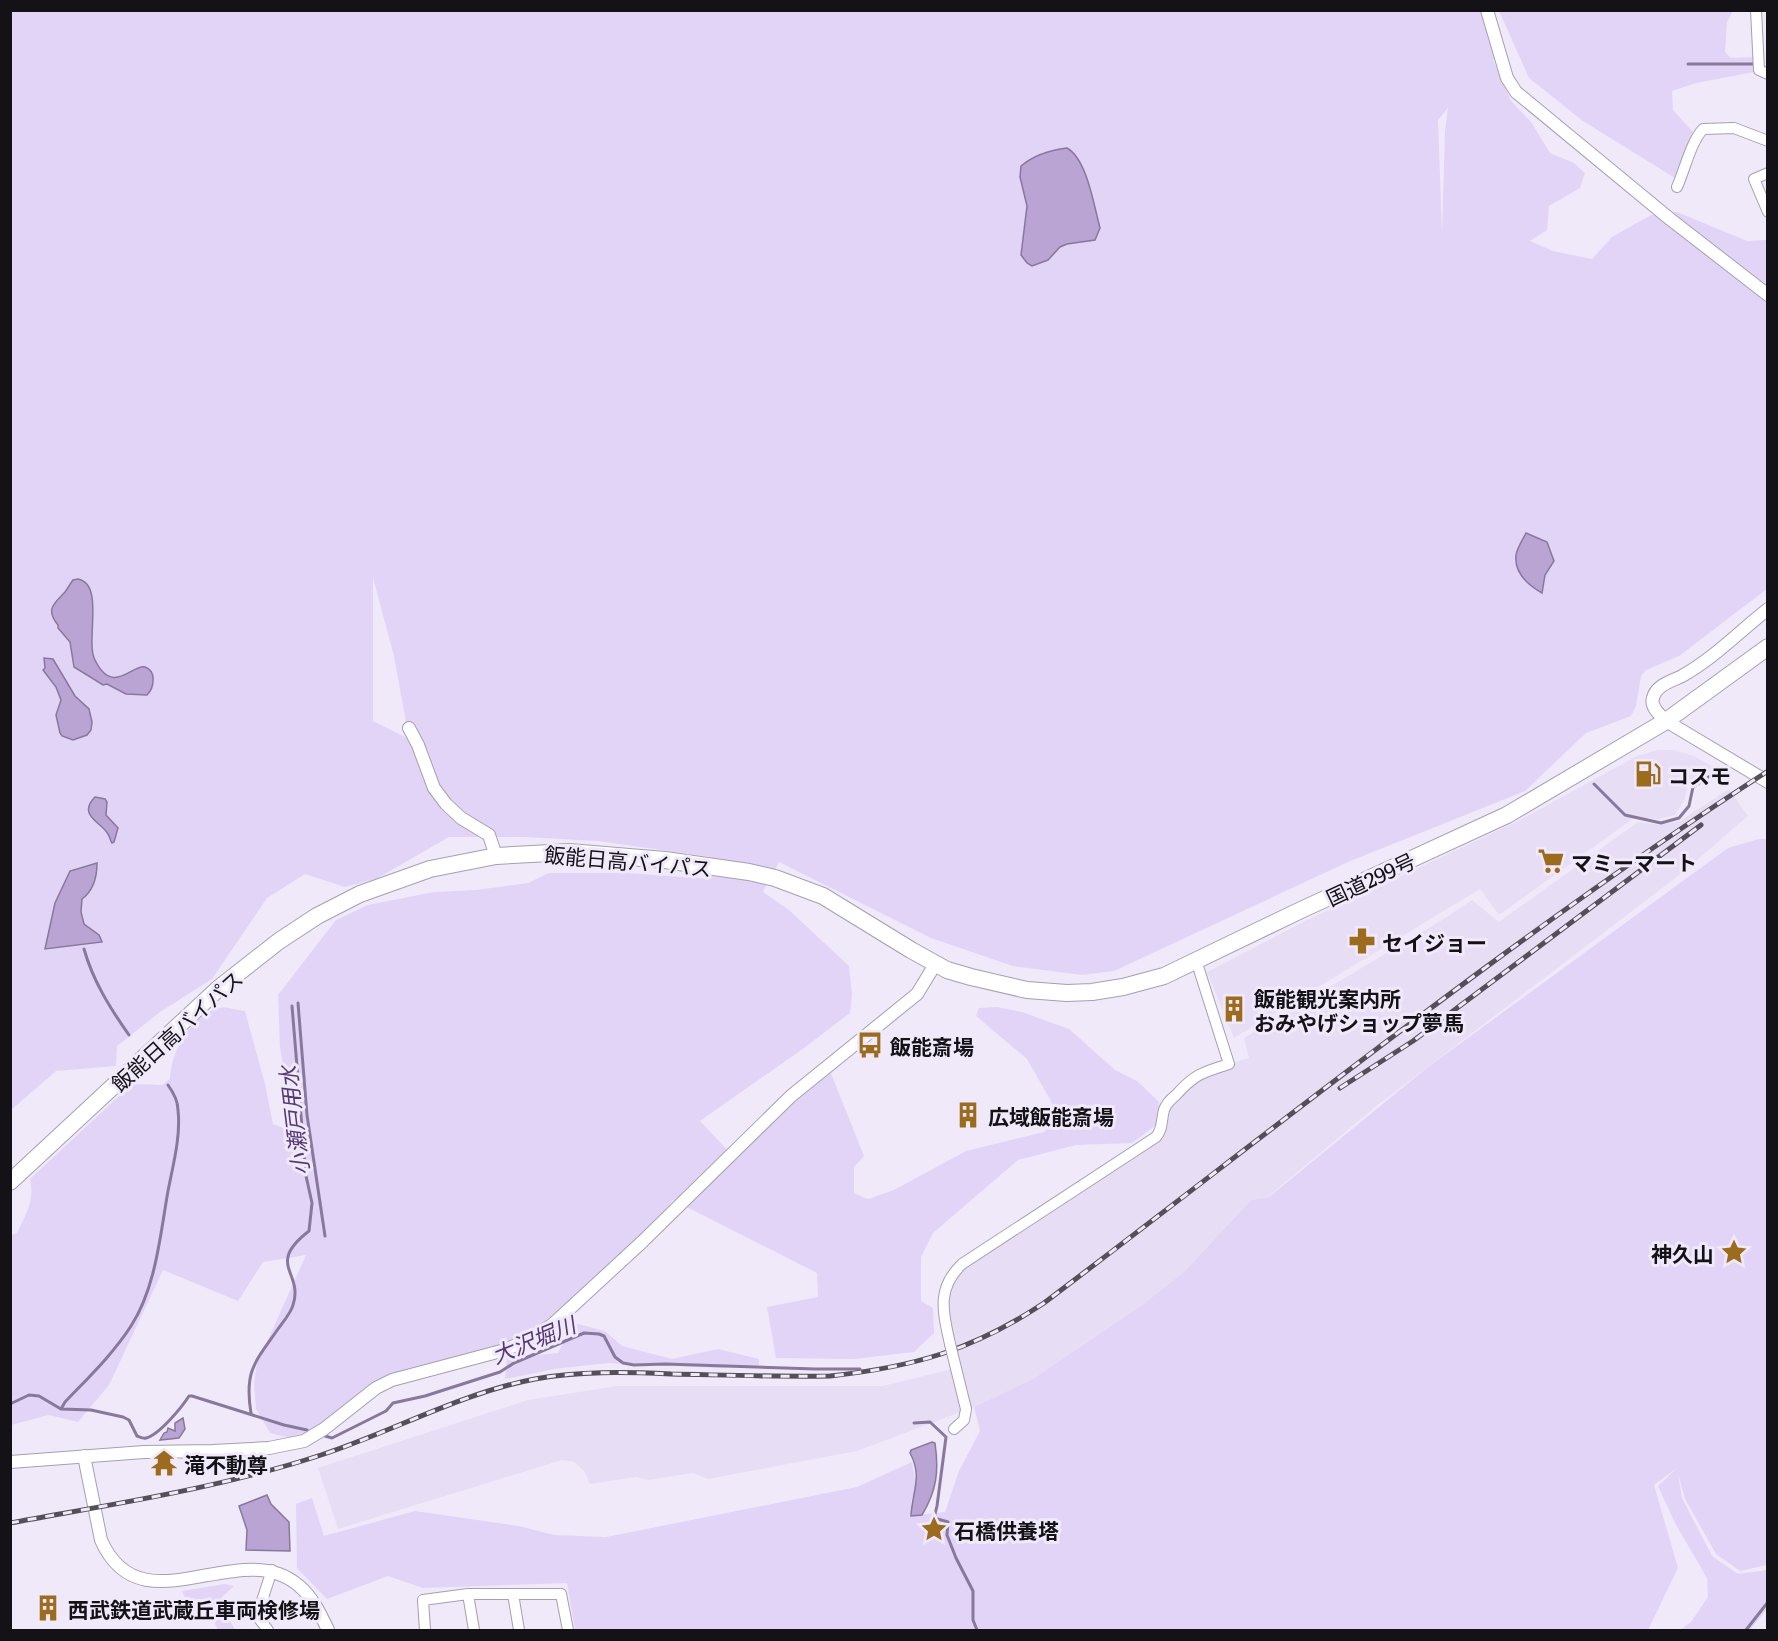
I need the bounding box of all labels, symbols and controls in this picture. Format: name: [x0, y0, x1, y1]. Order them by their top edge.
fuel station icon: コスモ: [1633, 759, 1663, 789]
place label: コスモ: [1668, 759, 1731, 790]
street label: 飯能日高バイパス: [543, 837, 713, 883]
street label: 国道299号: [1320, 844, 1420, 912]
supermarket icon: マミーマート: [1536, 846, 1566, 876]
place label: マミーマート: [1571, 846, 1697, 877]
pharmacy icon: セイジョー: [1347, 926, 1377, 956]
place label: セイジョー: [1382, 926, 1487, 957]
street label: 飯能日高バイパス: [103, 962, 249, 1098]
place label: 飯能観光案内所 おみやげショップ夢馬: [1253, 982, 1464, 1037]
building icon: 飯能観光案内所 おみやげショップ夢馬: [1219, 994, 1249, 1024]
bus stop icon: 飯能斎場: [855, 1030, 885, 1060]
place label: 飯能斎場: [889, 1030, 974, 1061]
water label: 小瀬戸用水: [270, 1062, 316, 1178]
building icon: 広域飯能斎場: [953, 1100, 983, 1130]
place label: 広域飯能斎場: [988, 1100, 1114, 1131]
place label: 神久山: [1651, 1237, 1714, 1268]
place icon: 神久山: [1719, 1237, 1749, 1267]
water label: 大沢堀川: [486, 1306, 582, 1371]
temple icon: 滝不動尊: [149, 1448, 179, 1478]
place label: 滝不動尊: [184, 1448, 268, 1479]
place icon: 石橋供養塔: [919, 1514, 949, 1544]
place label: 石橋供養塔: [954, 1514, 1059, 1545]
building icon: 西武鉄道武蔵丘車両検修場: [33, 1593, 63, 1623]
place label: 西武鉄道武蔵丘車両検修場: [68, 1593, 320, 1624]

